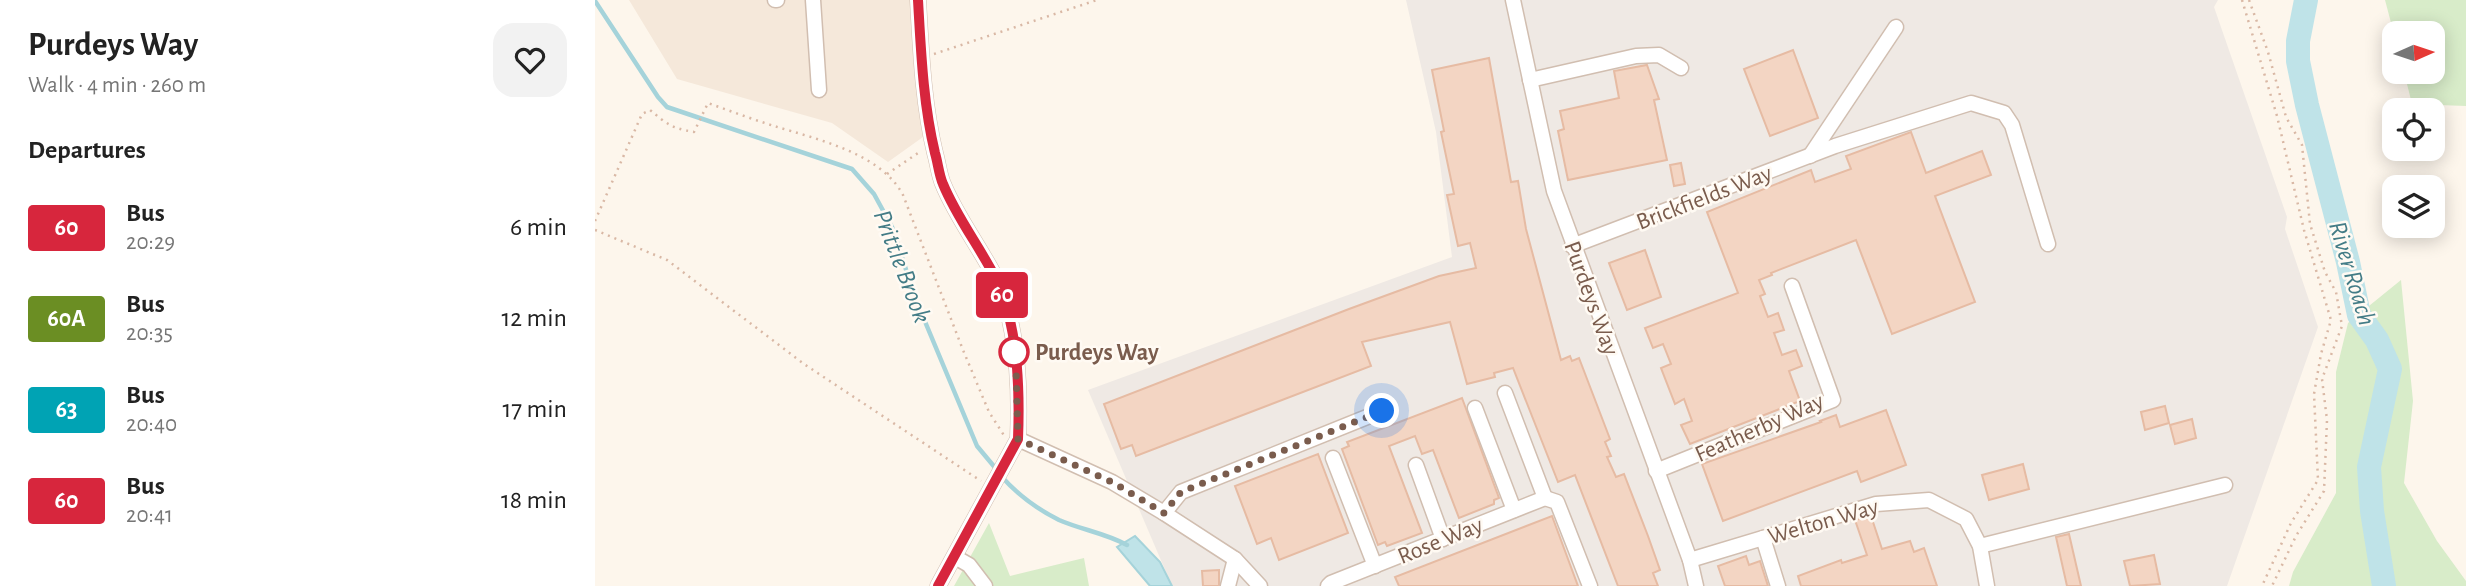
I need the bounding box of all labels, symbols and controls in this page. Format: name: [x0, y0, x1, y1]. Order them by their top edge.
north arrow: [2382, 21, 2445, 84]
map controls: [2382, 21, 2445, 238]
button: heart: [493, 23, 567, 97]
text: Purdeys Way: [28, 29, 198, 62]
text: Walk · 4 min · 260 m: [28, 74, 206, 97]
button: locate: [2382, 98, 2445, 161]
text: Departures: [28, 137, 146, 163]
street label: Brickfields Way: [1633, 161, 1775, 235]
button: layers: [2382, 175, 2445, 238]
text: Bus: [126, 200, 165, 226]
water label: Prittle Brook: [869, 206, 935, 326]
text: 6 min: [510, 214, 567, 240]
text: 60: [54, 216, 79, 240]
water label: River Roach: [2324, 218, 2380, 329]
text: 20:29: [126, 231, 175, 254]
street label: Purdeys Way: [1559, 238, 1623, 359]
line badge: 60: [971, 272, 1033, 318]
text: 60: [990, 283, 1014, 307]
text: Bus: [126, 291, 165, 317]
text: 12 min: [501, 305, 567, 331]
text: 60A: [47, 307, 86, 331]
text: 20:35: [126, 322, 173, 345]
marker: Purdeys Way: [999, 337, 1029, 367]
place label: Purdeys Way: [1035, 341, 1159, 365]
text: Bus: [126, 382, 165, 408]
street label: Featherby Way: [1691, 389, 1827, 467]
your location: [1364, 393, 1399, 428]
text: 17 min: [502, 396, 567, 422]
text: 63: [56, 398, 77, 422]
text: 20:40: [126, 413, 177, 436]
text: Bus: [126, 473, 165, 499]
text: 18 min: [501, 487, 567, 513]
text: 60: [54, 489, 79, 513]
street label: Welton Way: [1765, 495, 1881, 549]
text: 20:41: [126, 504, 173, 527]
street label: Rose Way: [1394, 513, 1486, 569]

